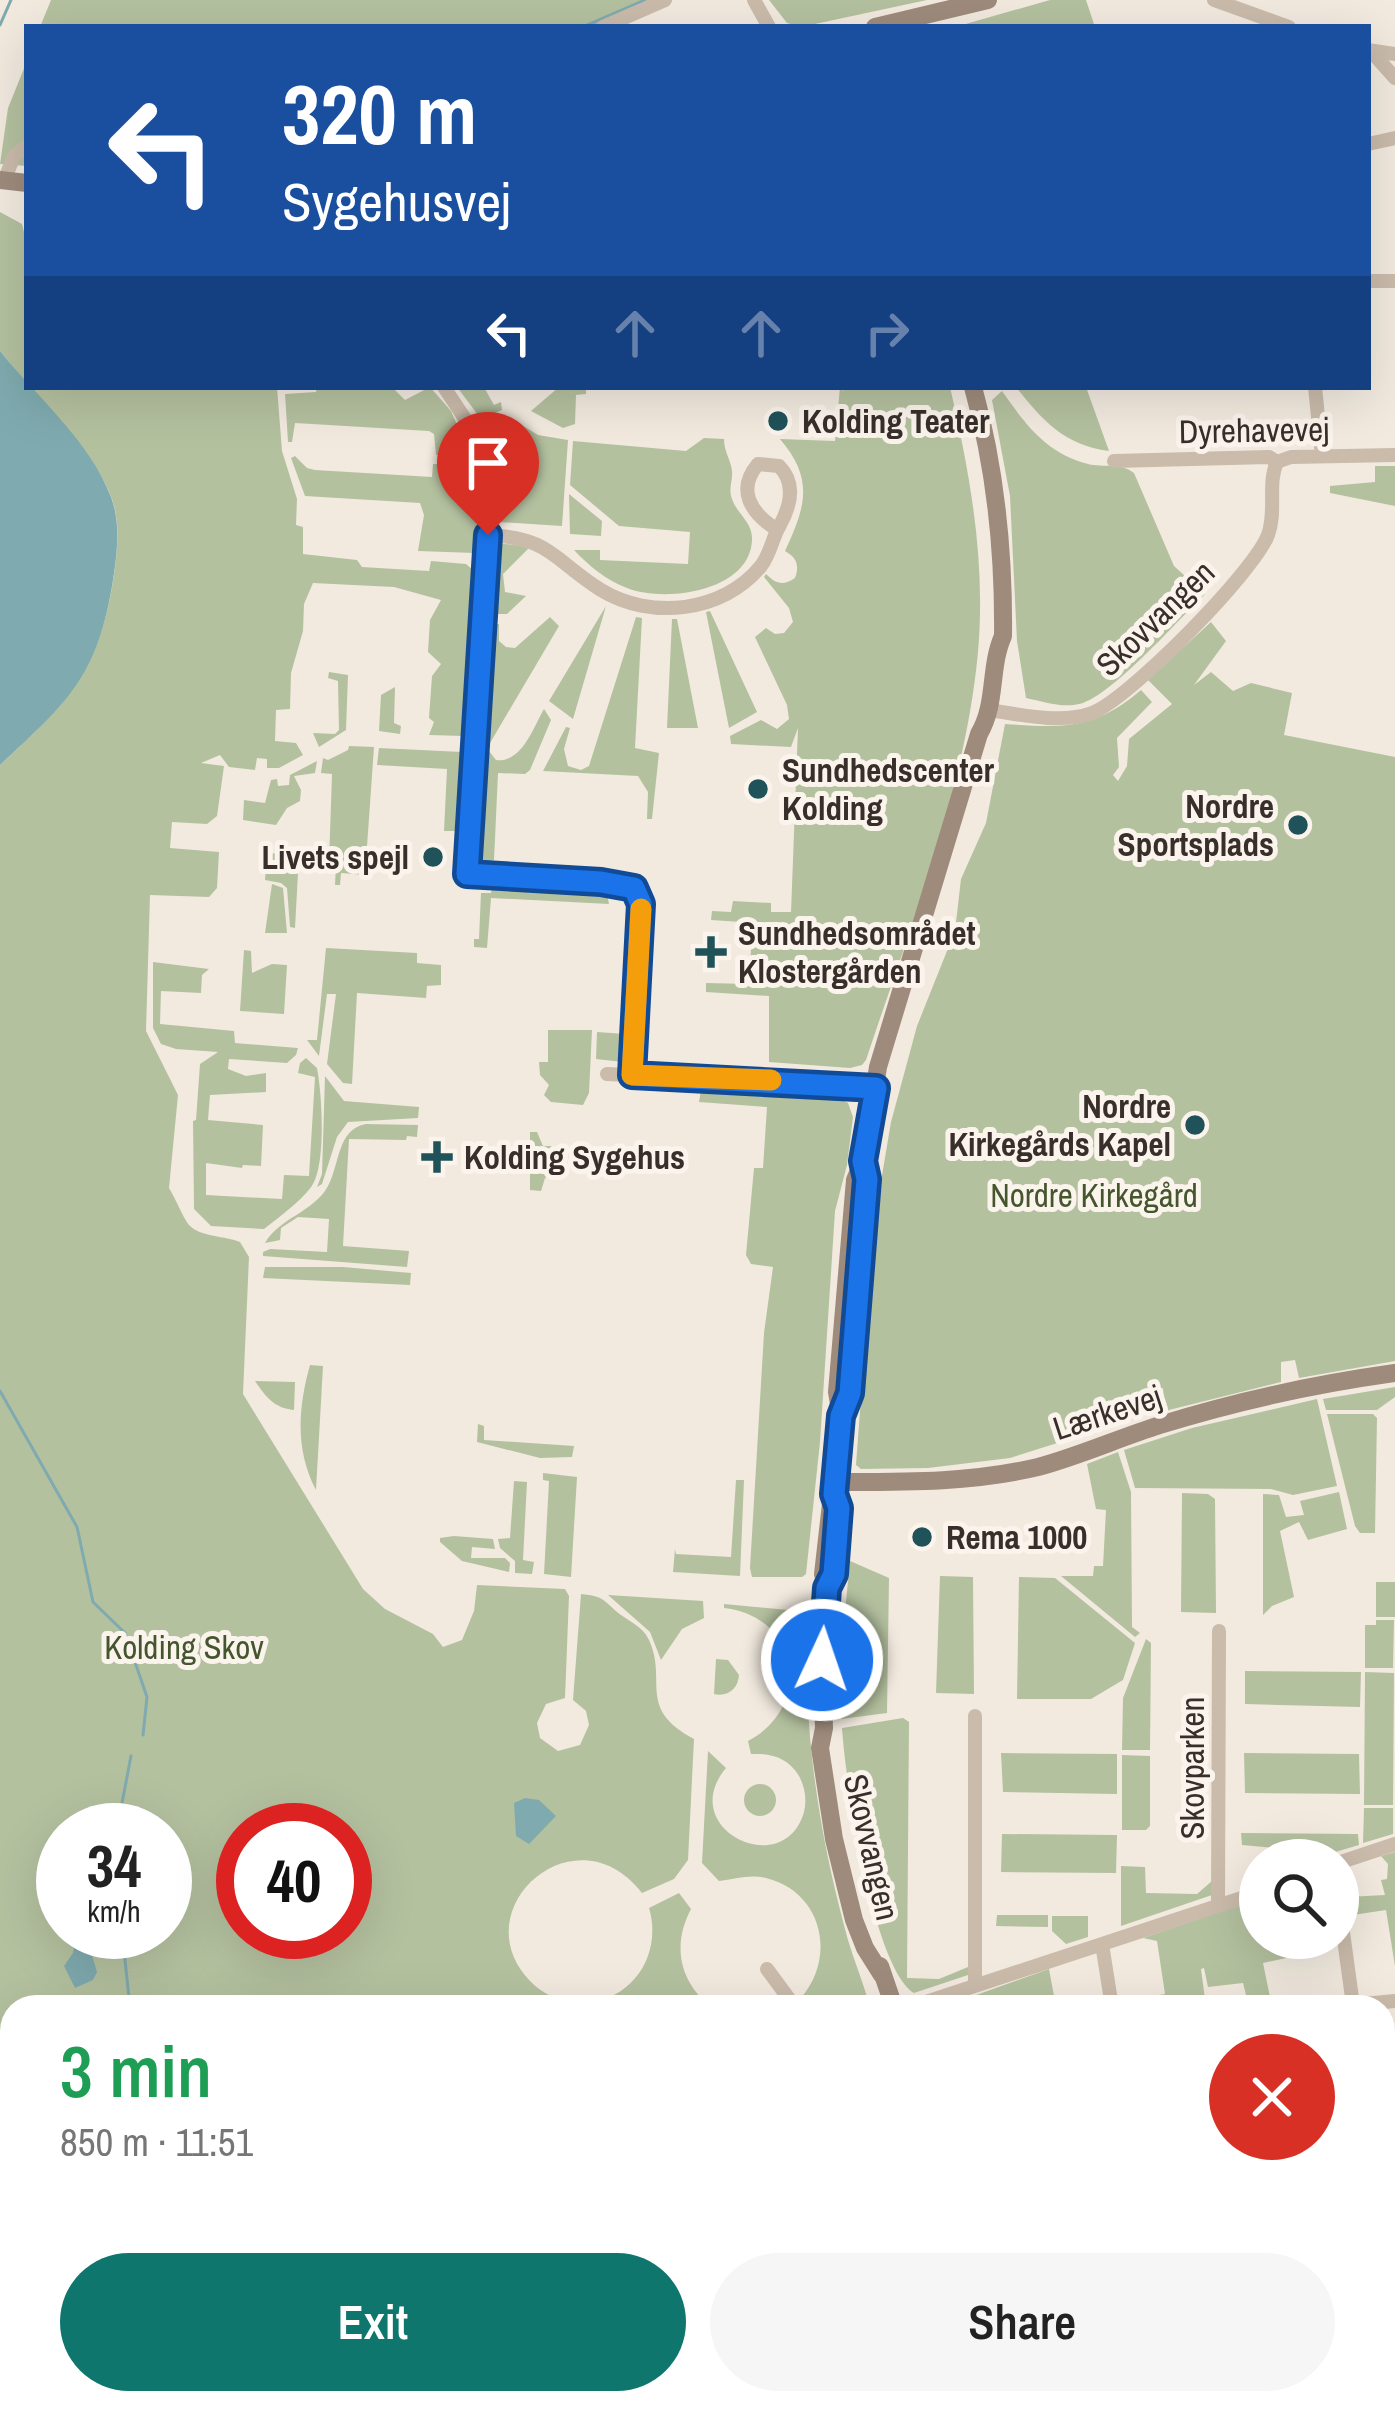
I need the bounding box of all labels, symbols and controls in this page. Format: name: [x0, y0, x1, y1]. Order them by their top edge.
text: 320 m: [282, 57, 477, 170]
icon: left: [84, 72, 240, 228]
text: Sygehusvej: [282, 165, 511, 238]
icon: left: [476, 300, 542, 366]
icon: ahead: [602, 300, 668, 366]
icon: ahead: [728, 300, 794, 366]
icon: right: [854, 300, 920, 366]
place label: Kolding Teater: [802, 399, 990, 443]
street label: Dyrehavevej: [1178, 407, 1330, 453]
marker: Kolding Teater: [765, 408, 791, 434]
pin: [437, 412, 539, 535]
icon: arrive: [455, 430, 521, 496]
street label: Skovvangen: [1086, 550, 1224, 686]
place label: Sundhedscenter Kolding: [782, 748, 994, 830]
marker: Sundhedscenter Kolding: [745, 776, 771, 802]
place label: Nordre Sportsplads: [1118, 784, 1274, 866]
marker: Nordre Sportsplads: [1285, 812, 1311, 838]
place label: Livets spejl: [262, 835, 409, 879]
marker: Livets spejl: [420, 844, 446, 870]
place label: Sundhedsområdet Klostergården: [738, 911, 976, 993]
marker: Sundhedsområdet Klostergården: [695, 936, 727, 968]
place label: Nordre Kirkegårds Kapel: [948, 1084, 1171, 1166]
marker: Nordre Kirkegårds Kapel: [1182, 1112, 1208, 1138]
place label: Kolding Sygehus: [464, 1135, 685, 1179]
marker: Kolding Sygehus: [421, 1141, 453, 1173]
park label: Nordre Kirkegård: [990, 1173, 1198, 1217]
street label: Lærkevej: [1047, 1374, 1167, 1450]
place label: Rema 1000: [946, 1515, 1087, 1559]
marker: Rema 1000: [909, 1524, 935, 1550]
position arrow: [759, 1597, 885, 1723]
park label: Kolding Skov: [104, 1625, 264, 1669]
street label: Skovparken: [1170, 1697, 1214, 1839]
street label: Skovvangen: [834, 1769, 910, 1925]
speed limit sign: 40: [216, 1803, 372, 1959]
text: 34: [87, 1825, 141, 1906]
map controls: [1239, 1839, 1359, 1959]
button: search: [1239, 1839, 1359, 1959]
text: km/h: [87, 1891, 141, 1931]
text: 3 min: [60, 2022, 212, 2119]
button: close: [1209, 2034, 1335, 2160]
text: 850 m · 11:51: [60, 2116, 253, 2168]
button: Exit: [60, 2253, 686, 2391]
button: Share: [710, 2253, 1335, 2391]

